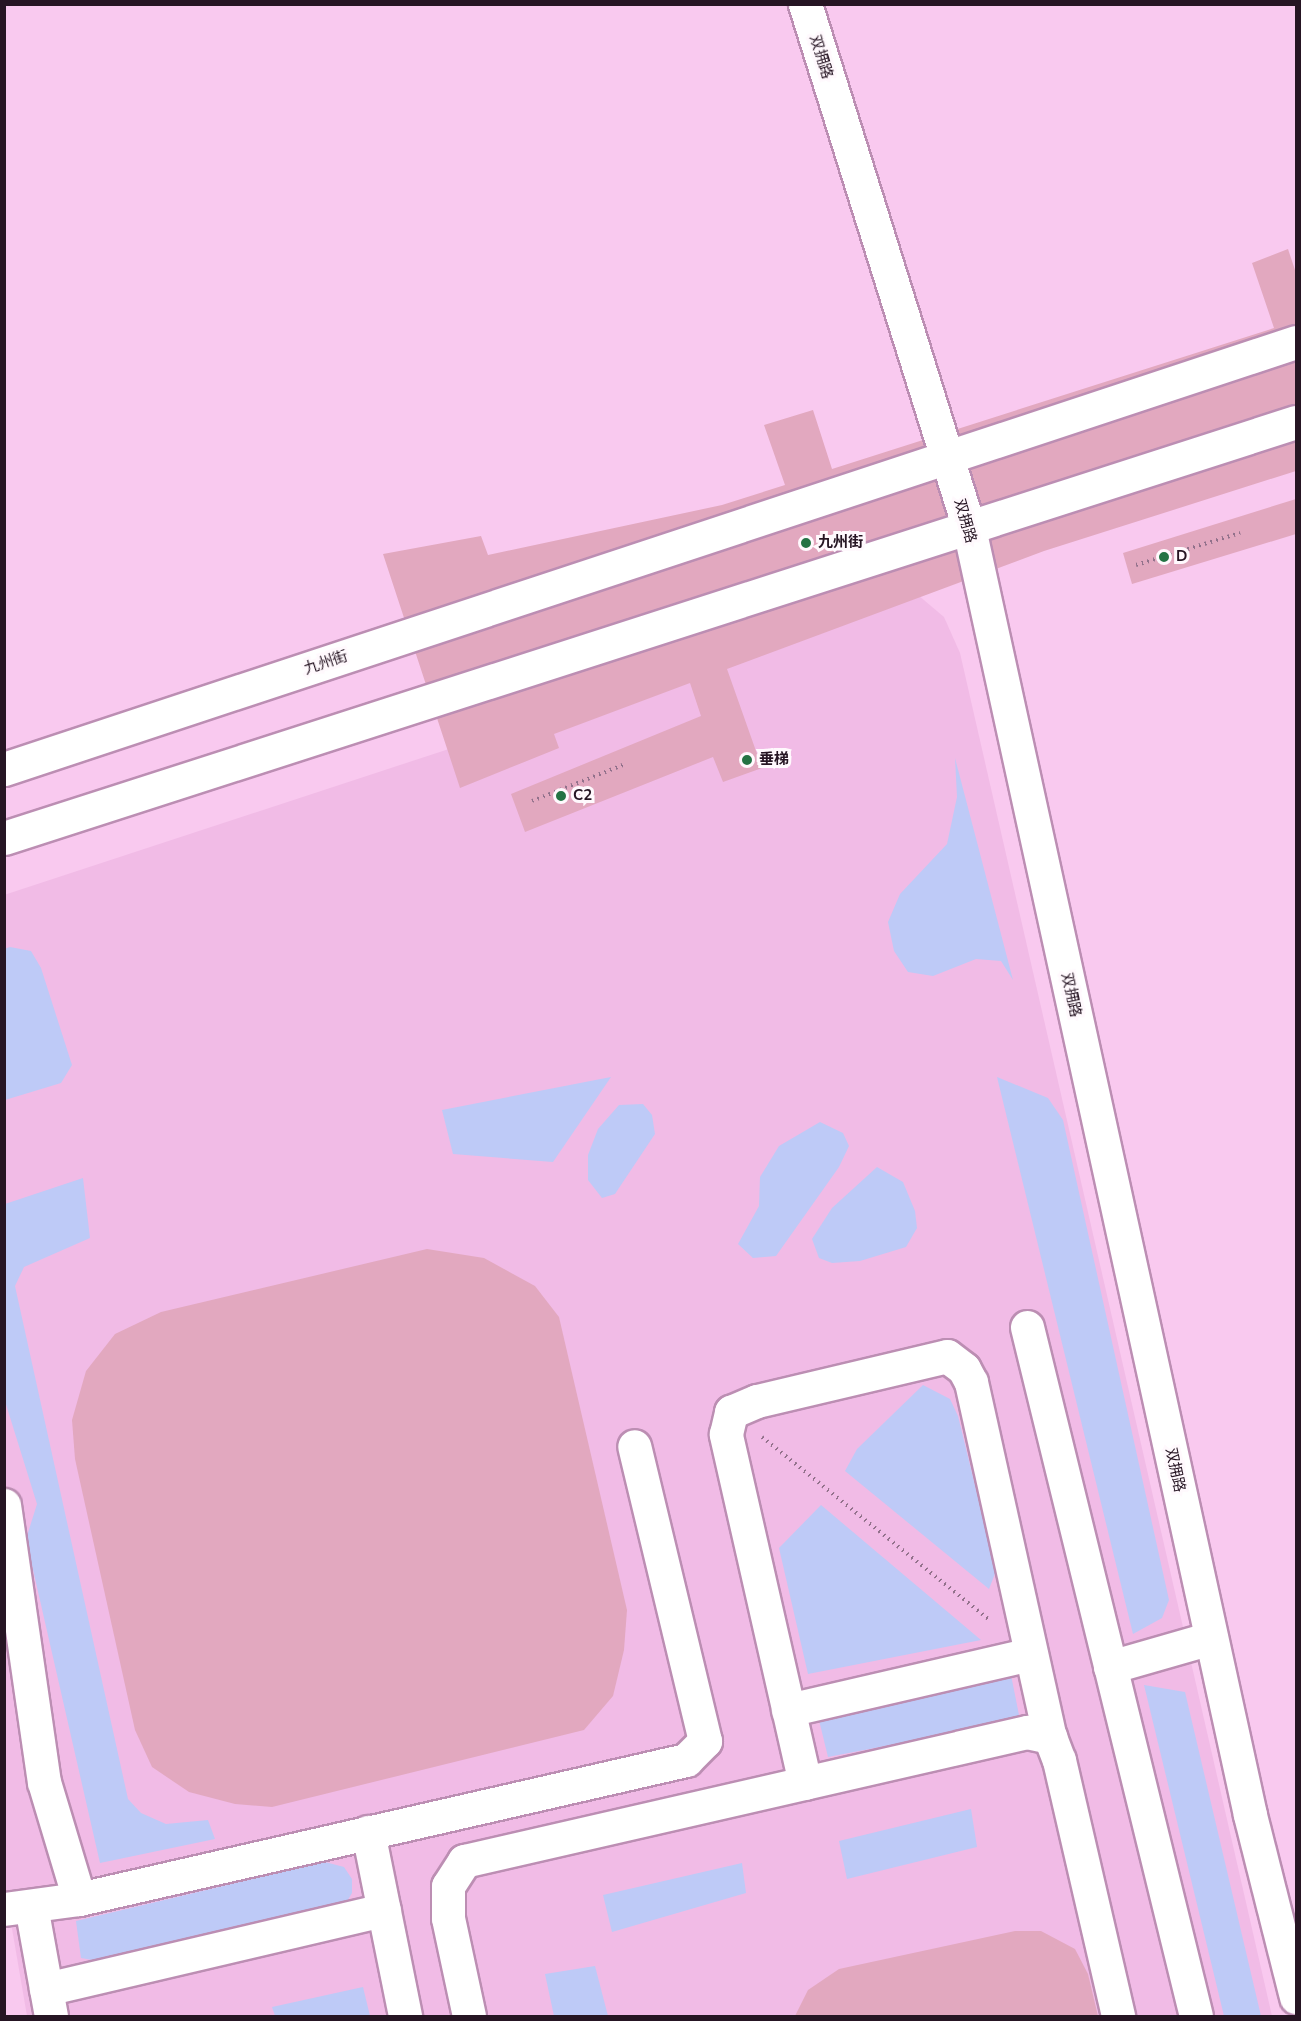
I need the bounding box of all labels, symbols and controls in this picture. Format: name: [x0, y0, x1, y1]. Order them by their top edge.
street label: 双拥路: [806, 33, 836, 81]
street label: 双拥路: [950, 497, 980, 545]
place label: 九州街: [818, 534, 863, 552]
marker: 九州街: [799, 536, 813, 550]
place label: D: [1176, 548, 1187, 566]
marker: D: [1157, 550, 1171, 564]
street label: 九州街: [302, 647, 350, 679]
place label: 垂梯: [759, 751, 789, 769]
marker: 垂梯: [740, 753, 754, 767]
place label: C2: [573, 787, 592, 805]
marker: C2: [554, 789, 568, 803]
street label: 双拥路: [1058, 971, 1084, 1019]
street label: 双拥路: [1162, 1446, 1188, 1494]

